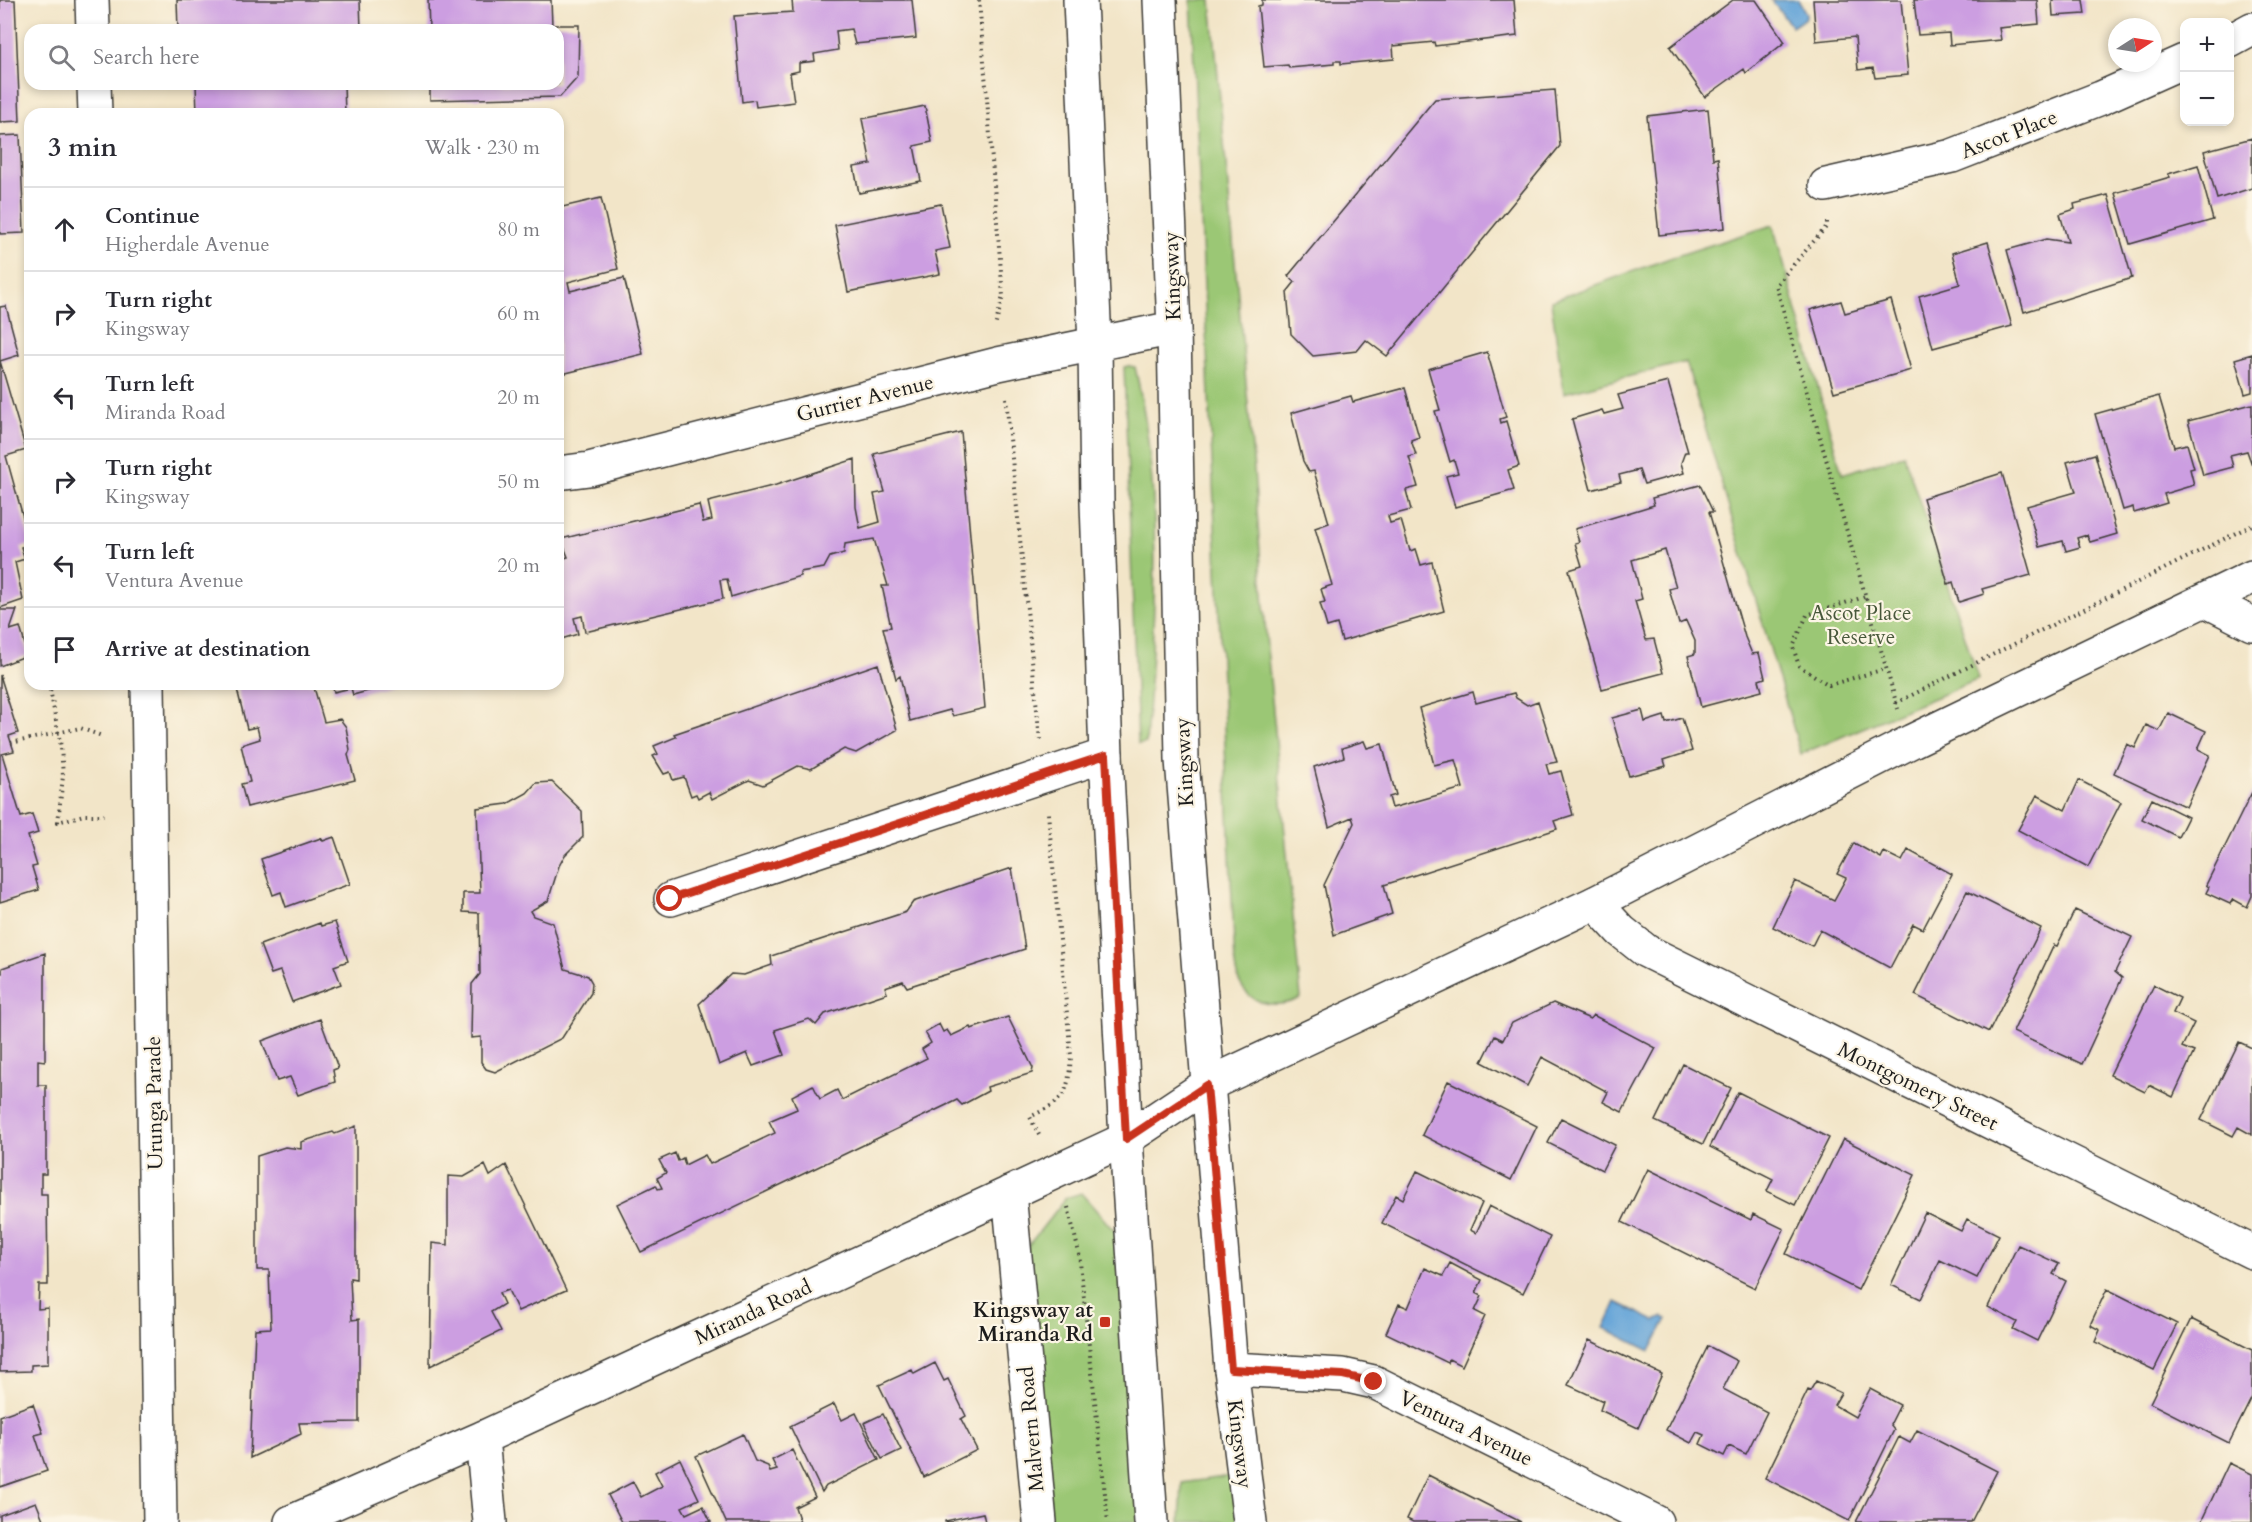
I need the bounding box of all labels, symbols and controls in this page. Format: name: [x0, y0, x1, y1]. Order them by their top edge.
north arrow: [2108, 18, 2162, 72]
map controls: [2180, 18, 2234, 126]
button: +: [2180, 18, 2234, 72]
search box: [24, 24, 564, 90]
icon: search: [45, 41, 78, 74]
text: Search here: [93, 42, 200, 72]
button: −: [2180, 72, 2234, 126]
street label: Ascot Place: [1957, 103, 2062, 166]
text: 3 min: [48, 130, 117, 165]
text: Walk · 230 m: [425, 134, 540, 161]
text: Continue: [105, 201, 200, 231]
icon: ahead: [48, 213, 81, 246]
text: 80 m: [497, 216, 540, 243]
text: Higherdale Avenue: [105, 231, 270, 258]
street label: Kingsway: [1156, 231, 1189, 321]
text: Turn right: [105, 285, 212, 315]
icon: right: [48, 297, 81, 330]
text: 60 m: [497, 300, 540, 327]
text: Kingsway: [105, 315, 190, 342]
street label: Gurrier Avenue: [794, 367, 937, 430]
text: Turn left: [105, 369, 194, 399]
icon: left: [48, 381, 81, 414]
text: 20 m: [497, 384, 540, 411]
text: Miranda Road: [105, 399, 225, 426]
text: Turn right: [105, 453, 212, 483]
icon: right: [48, 465, 81, 498]
text: 50 m: [497, 468, 540, 495]
text: Kingsway: [105, 483, 190, 510]
text: Turn left: [105, 537, 194, 567]
icon: left: [48, 549, 81, 582]
text: 20 m: [497, 552, 540, 579]
text: Ventura Avenue: [105, 567, 244, 594]
park label: Ascot Place Reserve: [1810, 599, 1912, 652]
icon: arrive: [48, 633, 81, 666]
text: Arrive at destination: [105, 634, 310, 664]
street label: Kingsway: [1168, 717, 1201, 807]
route start: [656, 885, 682, 911]
street label: Montgomery Street: [1833, 1035, 2003, 1138]
street label: Urunga Parade: [139, 1036, 170, 1170]
street label: Miranda Road: [690, 1273, 817, 1352]
place label: Kingsway at Miranda Rd: [973, 1296, 1094, 1349]
marker: Kingsway at Miranda Rd: [1098, 1315, 1112, 1329]
street label: Malvern Road: [1012, 1365, 1051, 1493]
route end: [1360, 1368, 1386, 1394]
street label: Ventura Avenue: [1394, 1384, 1538, 1473]
street label: Kingsway: [1220, 1398, 1259, 1490]

